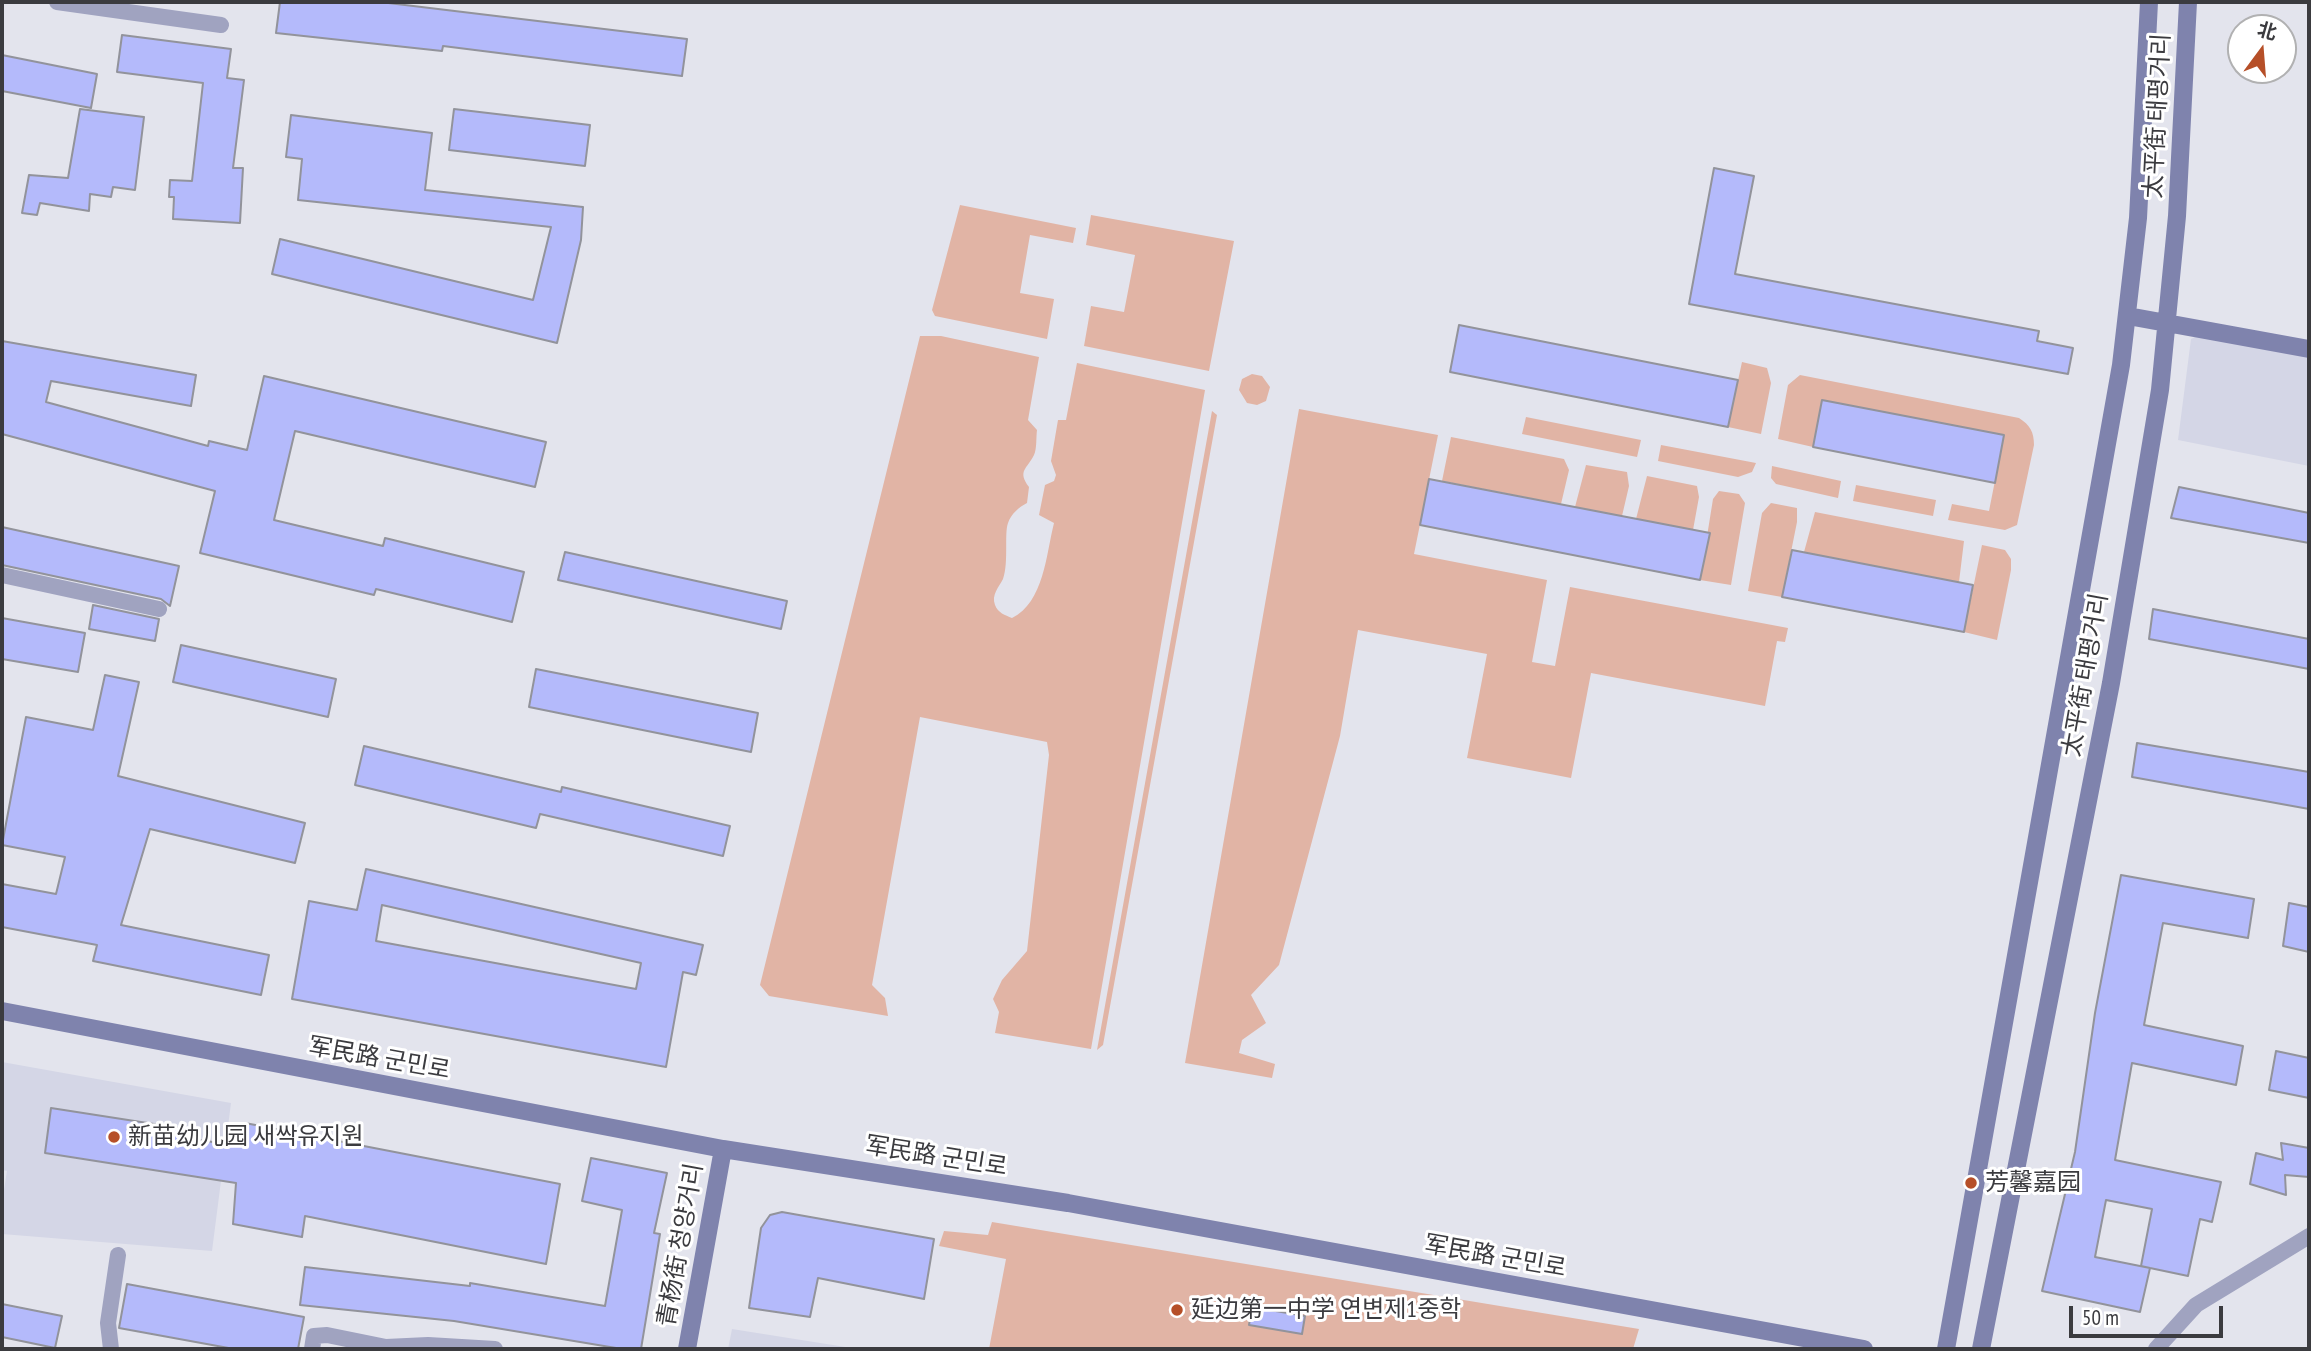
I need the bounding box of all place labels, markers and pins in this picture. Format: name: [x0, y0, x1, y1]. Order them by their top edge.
place label: 新苗幼儿园 새싹유지원: [128, 1123, 363, 1151]
marker: 新苗幼儿园 새싹유지원: [106, 1129, 122, 1145]
place label: 芳馨嘉园: [1985, 1169, 2081, 1197]
marker: 芳馨嘉园: [1963, 1175, 1979, 1191]
place label: 延边第一中学 연변제1중학: [1191, 1296, 1461, 1324]
marker: 延边第一中学 연변제1중학: [1169, 1302, 1185, 1318]

